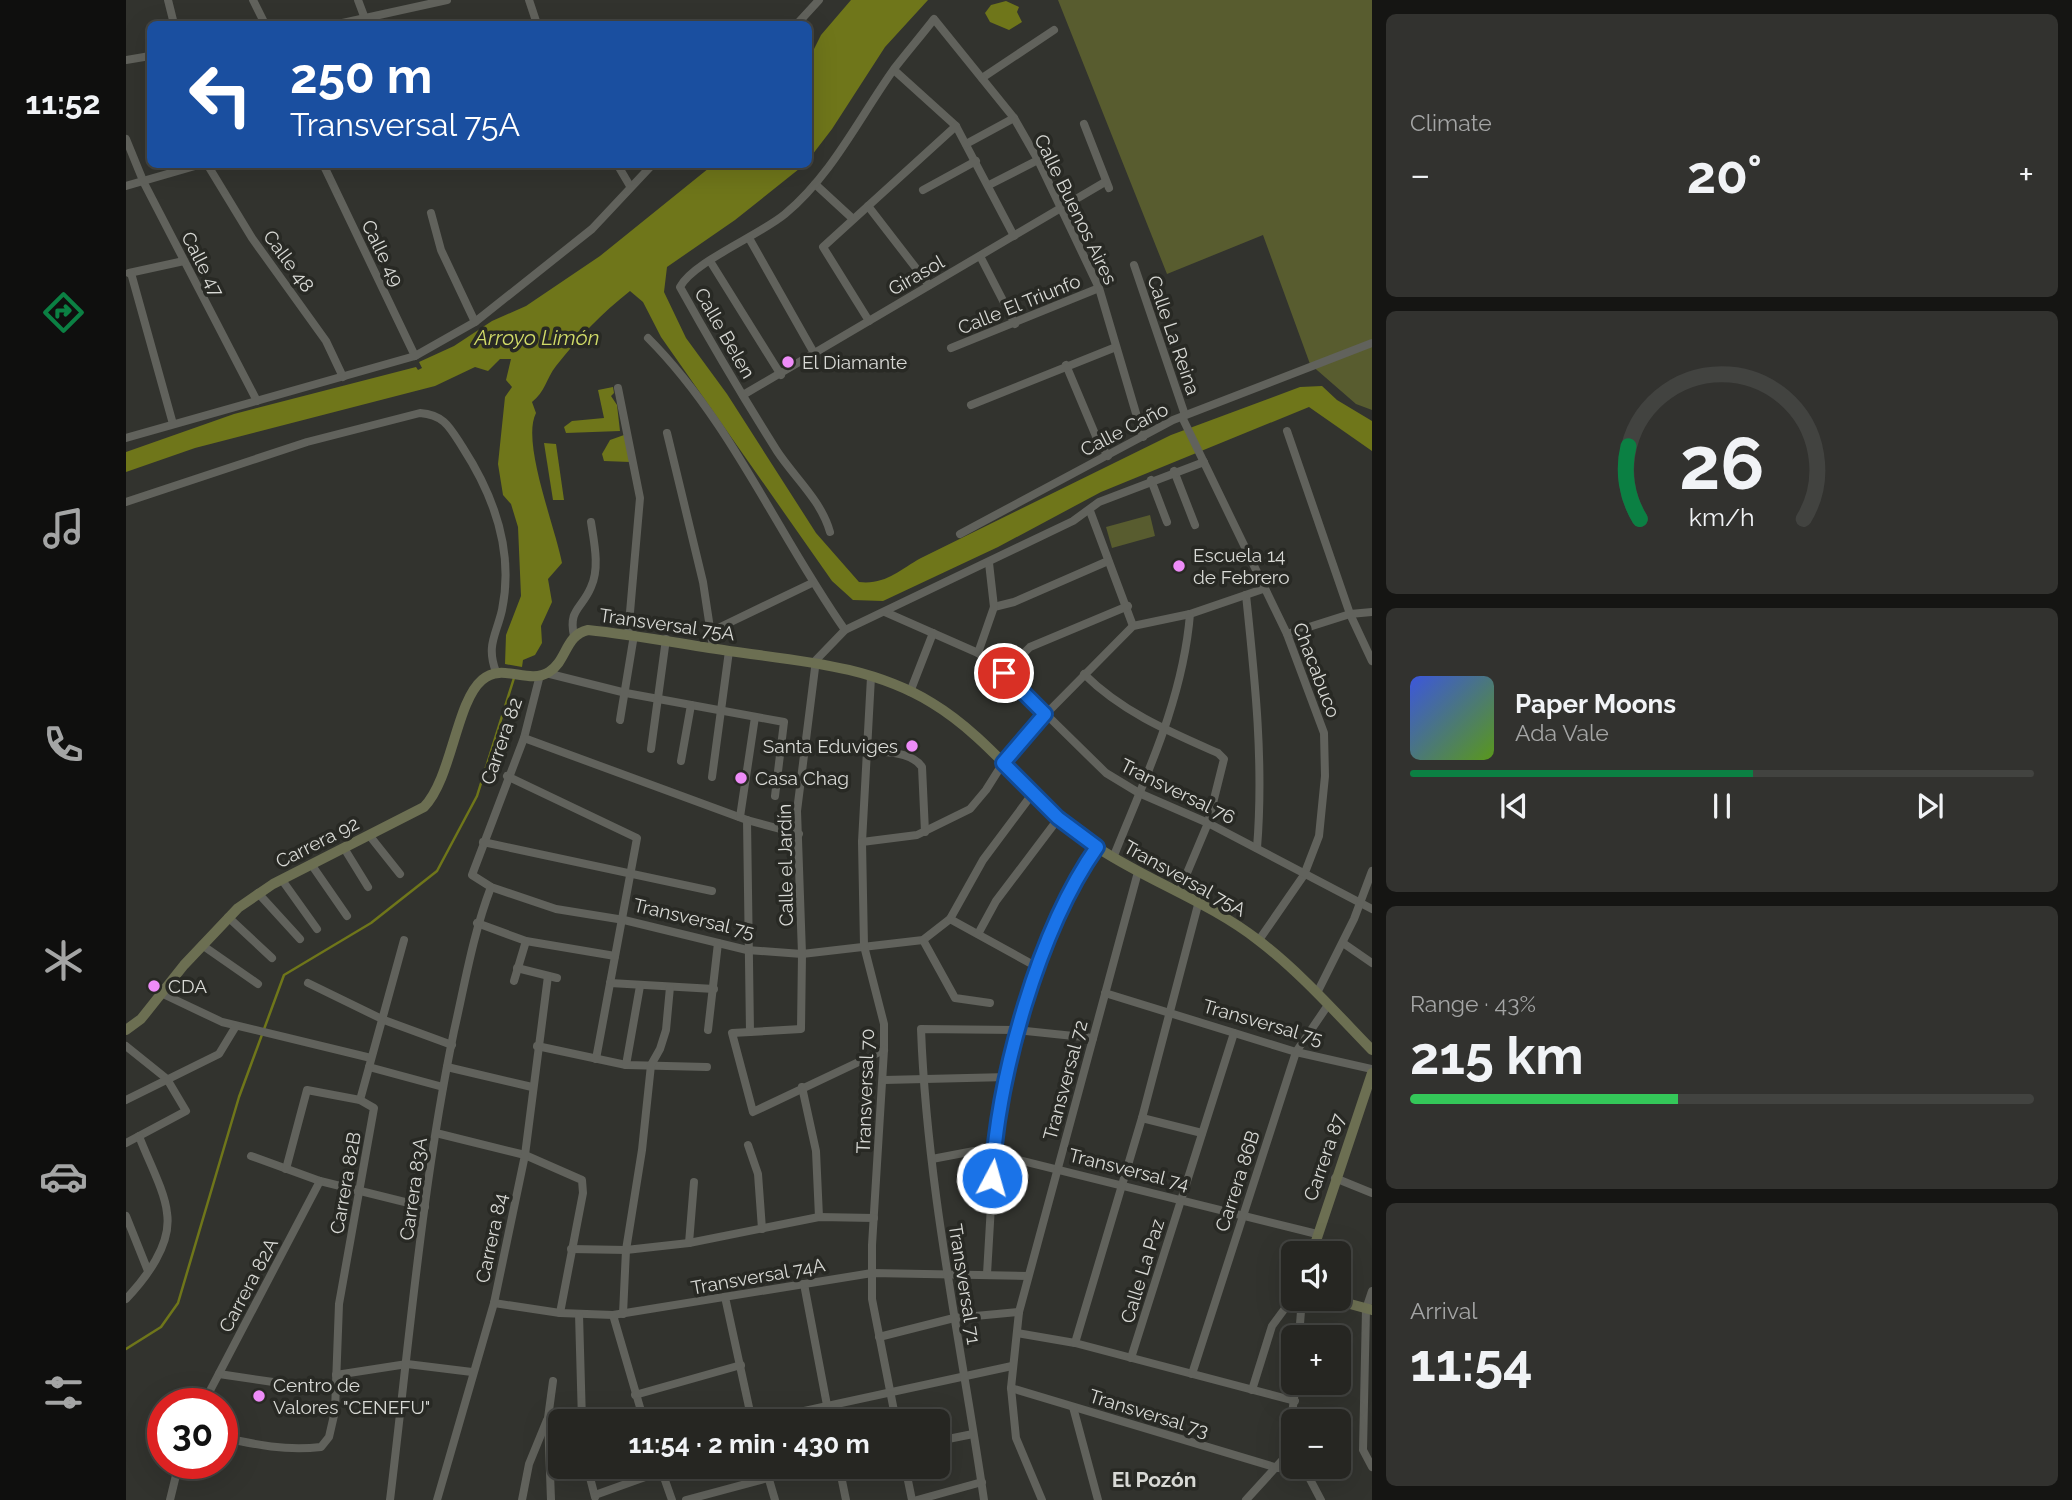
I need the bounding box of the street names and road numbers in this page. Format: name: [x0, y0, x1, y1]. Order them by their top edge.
street label: Calle Buenos Aires: [1030, 130, 1122, 288]
street label: Calle 49: [357, 216, 409, 290]
street label: Calle 48: [259, 226, 319, 296]
street label: Calle 47: [177, 228, 229, 300]
street label: Girasol: [884, 250, 948, 300]
street label: Calle El Triunfo: [954, 269, 1084, 339]
street label: Calle La Reina: [1143, 272, 1205, 398]
street label: Calle Belen: [690, 284, 760, 382]
street label: Calle Caño: [1076, 398, 1172, 460]
street label: Transversal 75A: [598, 604, 736, 644]
street label: Chacabuco: [1289, 619, 1345, 721]
street label: Carrera 82: [476, 695, 526, 787]
street label: Transversal 76: [1117, 754, 1239, 828]
street label: Calle el Jardín: [773, 804, 797, 926]
street label: Carrera 92: [272, 812, 362, 872]
street label: Transversal 75A: [1120, 835, 1250, 921]
street label: Transversal 75: [631, 893, 757, 943]
street label: Transversal 75: [1200, 994, 1326, 1050]
street label: Transversal 72: [1038, 1017, 1092, 1143]
street label: Transversal 70: [852, 1028, 878, 1154]
street label: Carrera 87: [1299, 1110, 1349, 1204]
street label: Carrera 86B: [1210, 1128, 1264, 1234]
street label: Carrera 82B: [325, 1130, 365, 1236]
street label: Carrera 83A: [395, 1136, 431, 1242]
street label: Transversal 74: [1067, 1143, 1191, 1195]
street label: Carrera 84: [471, 1191, 511, 1285]
street label: Calle La Paz: [1116, 1216, 1168, 1326]
street label: Transversal 71: [945, 1222, 985, 1346]
street label: Carrera 82A: [214, 1234, 282, 1336]
street label: Transversal 74A: [689, 1253, 827, 1299]
street label: Transversal 73: [1087, 1384, 1211, 1442]

